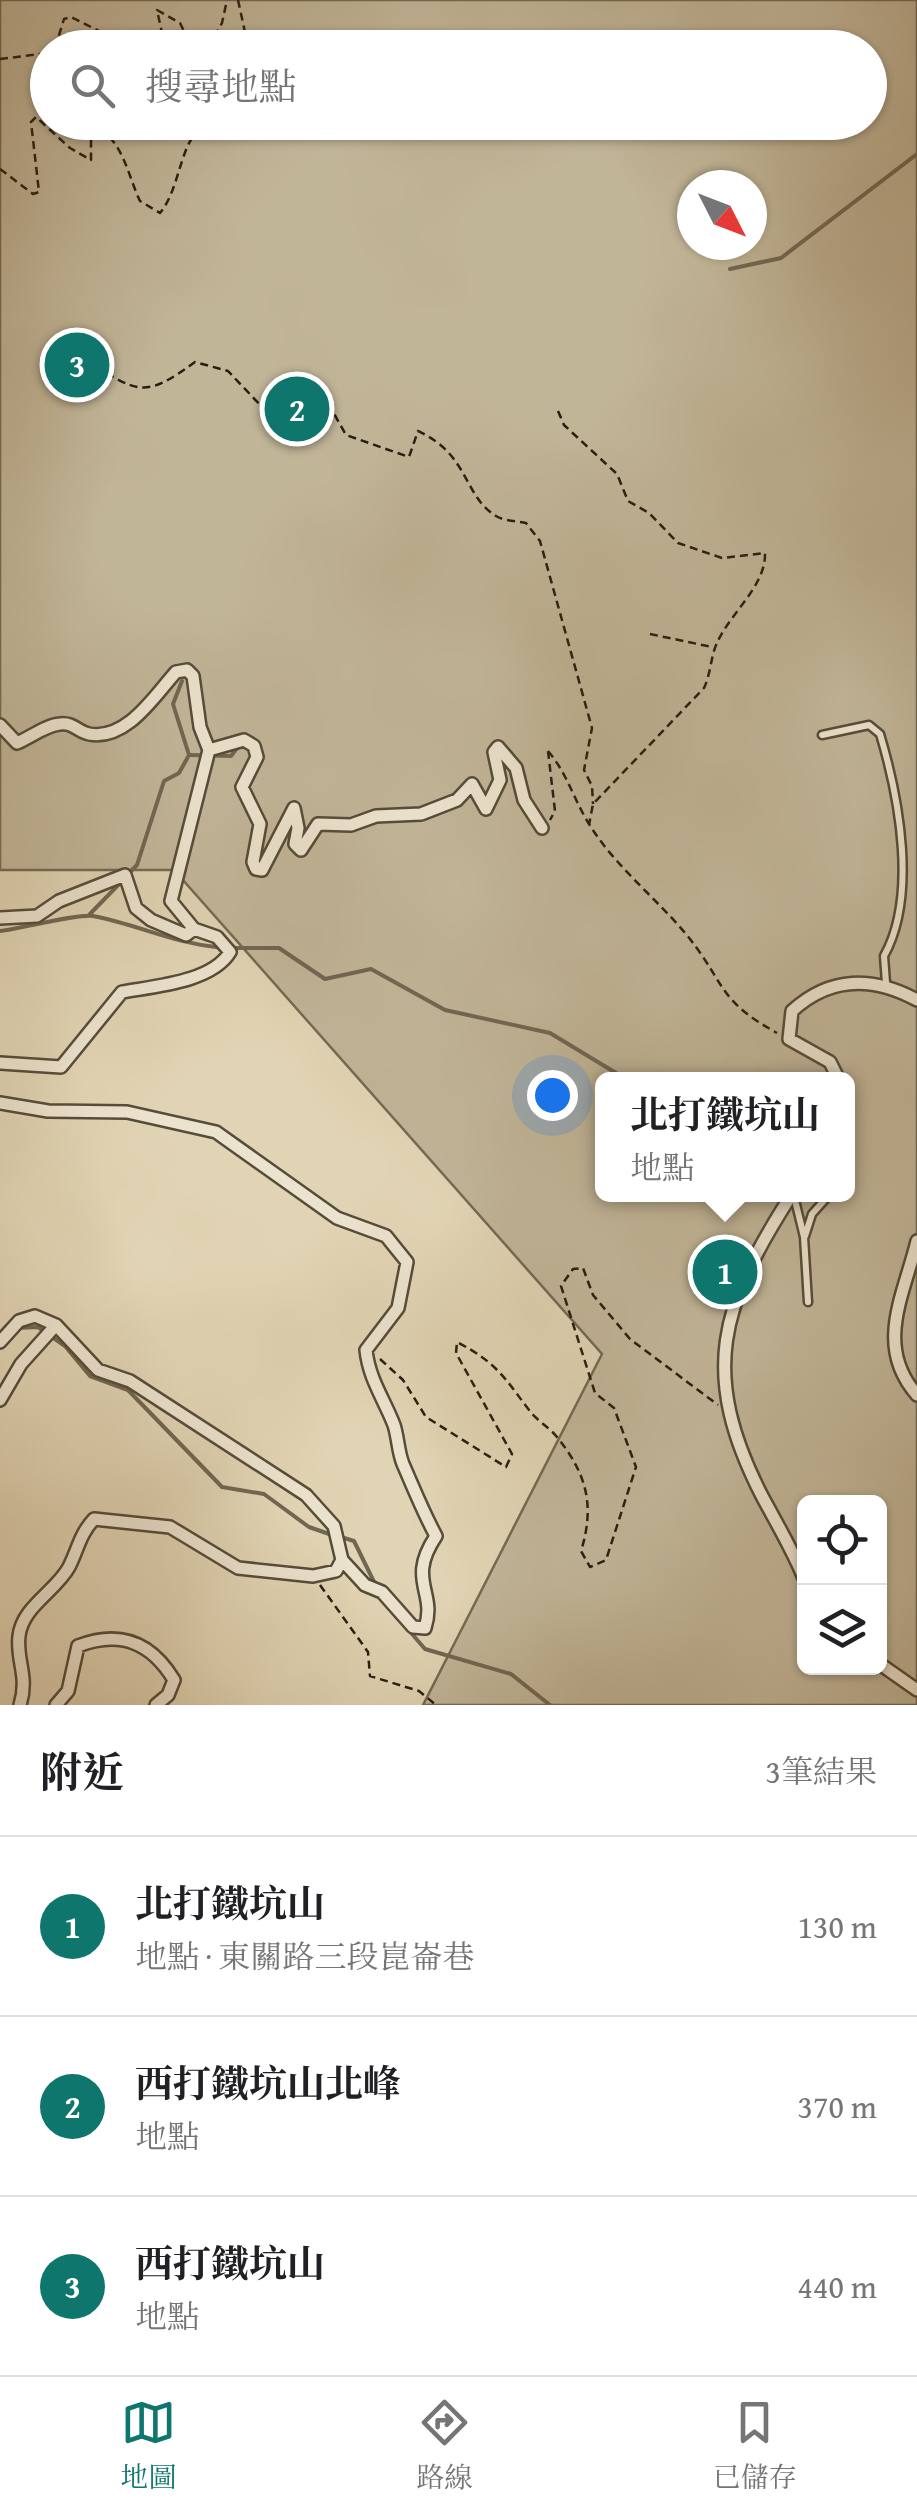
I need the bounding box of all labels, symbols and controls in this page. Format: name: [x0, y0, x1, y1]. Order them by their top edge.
search box: [30, 30, 887, 140]
icon: search: [65, 58, 120, 113]
text: 搜尋地點: [145, 58, 297, 114]
north arrow: [677, 170, 767, 260]
pin: 3: [44, 328, 110, 402]
pin: 2: [264, 372, 330, 446]
your location: [527, 1070, 578, 1121]
popup: [595, 1072, 855, 1202]
text: 北打鐵坑山: [630, 1086, 820, 1142]
text: 地點: [630, 1144, 694, 1191]
pin: 1: [692, 1234, 758, 1310]
map controls: [797, 1495, 887, 1675]
button: locate: [797, 1495, 887, 1585]
button: layers: [797, 1585, 887, 1675]
text: 附近: [40, 1741, 124, 1802]
text: 3筆結果: [766, 1748, 877, 1795]
text: 北打鐵坑山: [135, 1875, 325, 1931]
text: 1: [64, 1903, 81, 1950]
text: 130 m: [798, 1903, 877, 1950]
text: 地點 · 東關路三段崑崙巷: [135, 1933, 474, 1980]
text: 西打鐵坑山北峰: [135, 2055, 401, 2111]
text: 2: [64, 2083, 81, 2130]
text: 370 m: [798, 2083, 877, 2130]
text: 地點: [135, 2113, 199, 2160]
text: 西打鐵坑山: [135, 2235, 325, 2291]
text: 3: [64, 2263, 81, 2310]
text: 440 m: [798, 2263, 877, 2310]
text: 地點: [135, 2293, 199, 2340]
tab: 地圖: [120, 2395, 176, 2497]
tab: 路線: [416, 2395, 473, 2497]
tab: 已儲存: [713, 2395, 797, 2497]

